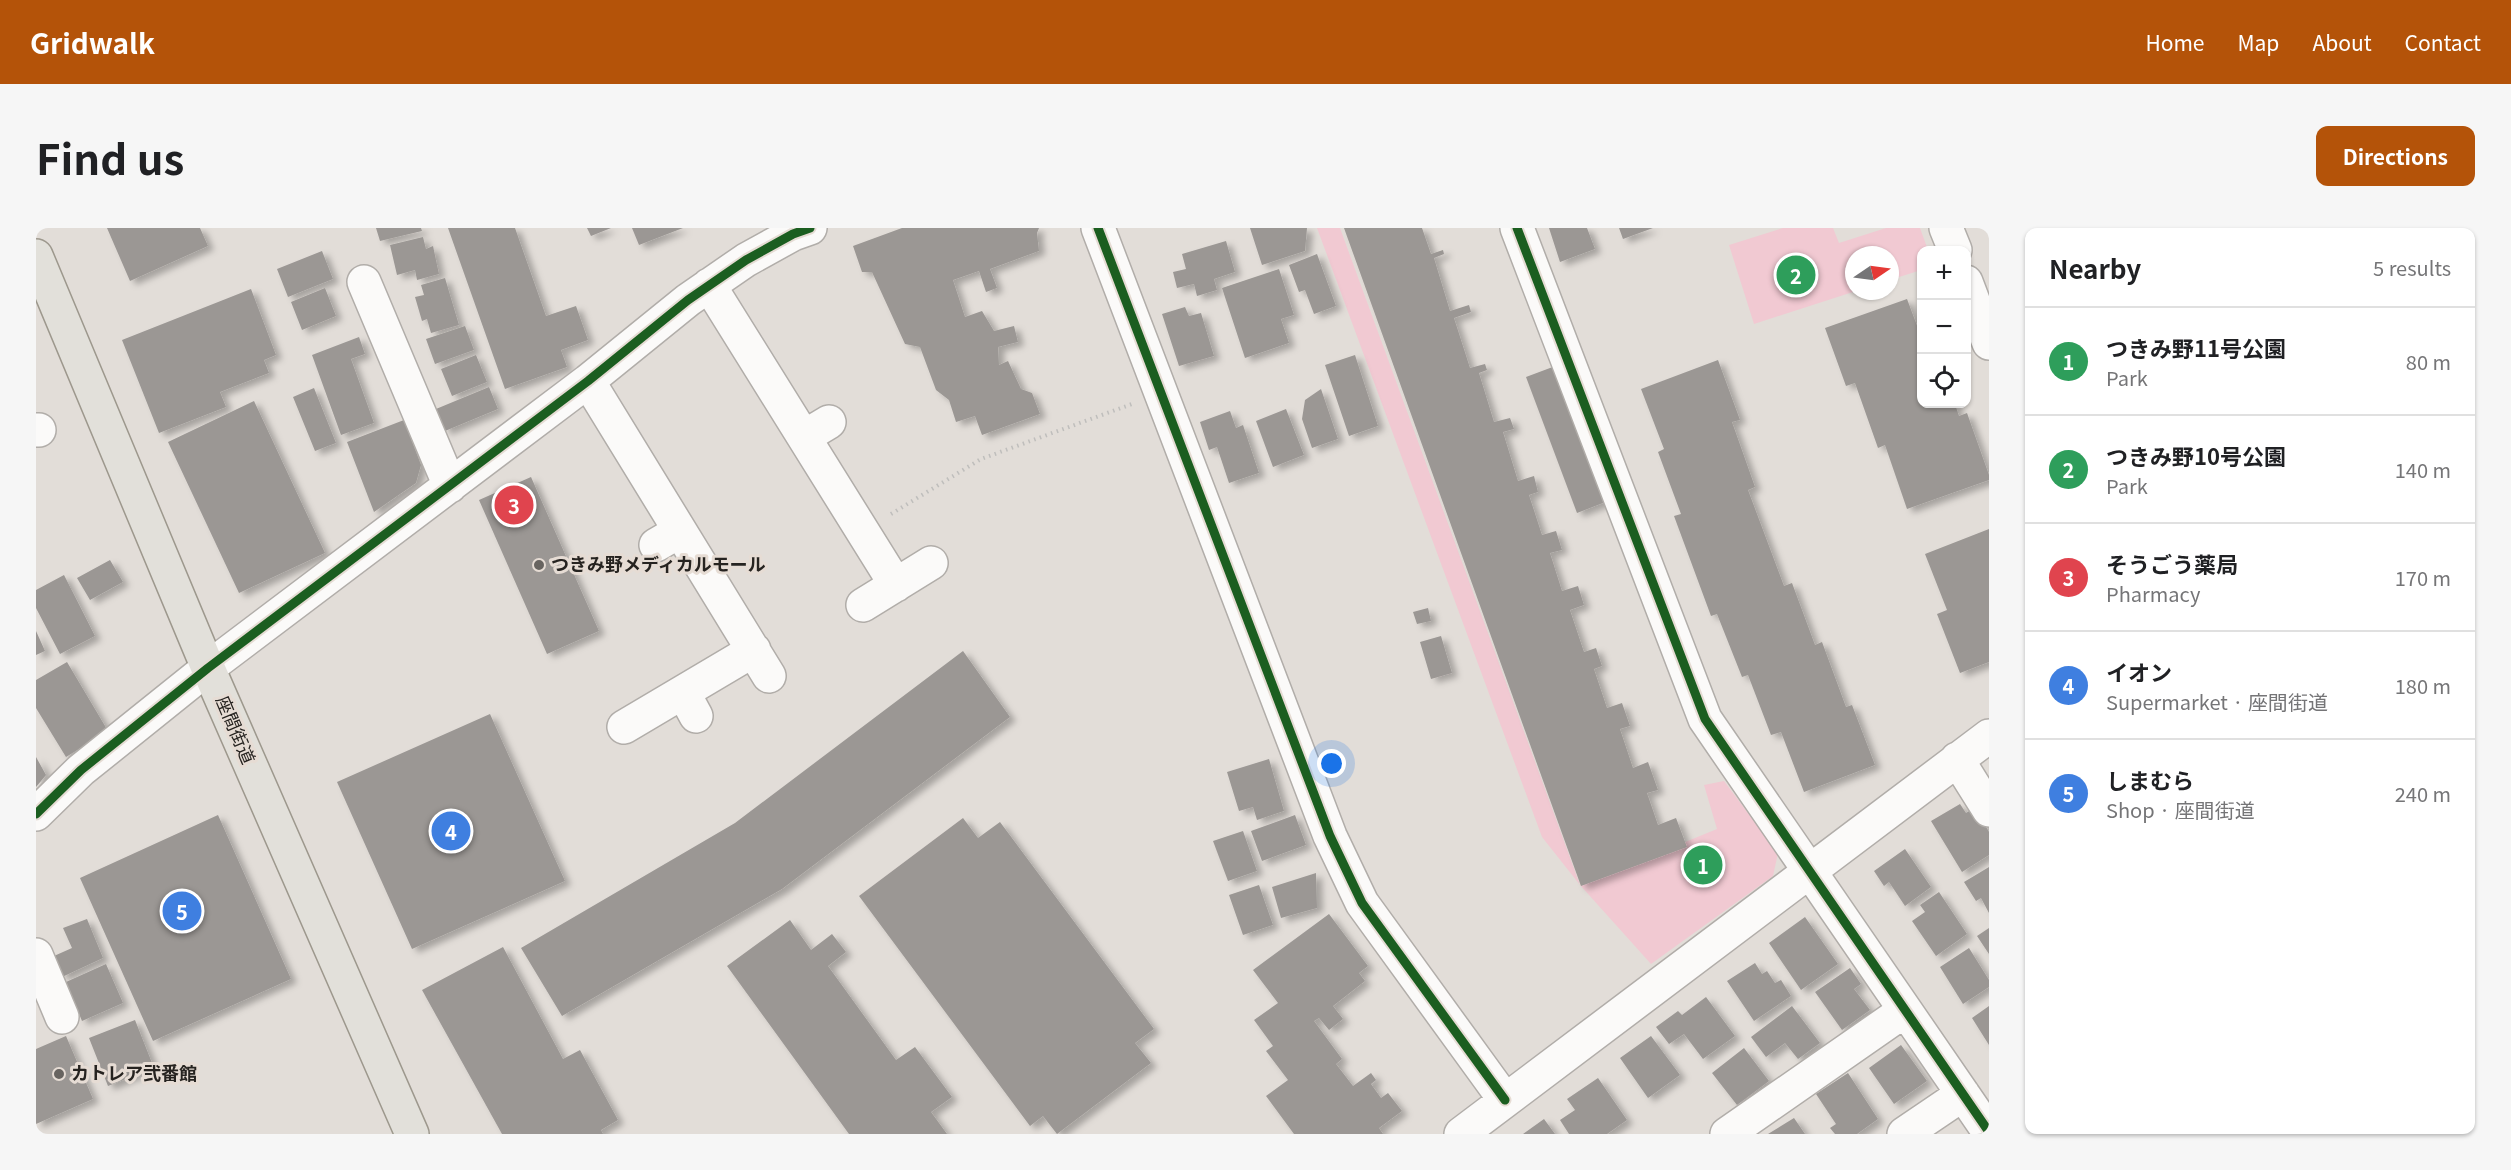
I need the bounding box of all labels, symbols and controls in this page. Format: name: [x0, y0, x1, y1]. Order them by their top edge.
text: Gridwalk: [30, 22, 155, 62]
text: Home: [2145, 27, 2205, 57]
text: Map: [2238, 27, 2279, 57]
text: About: [2312, 27, 2372, 57]
text: Contact: [2405, 27, 2481, 57]
text: Find us: [36, 126, 184, 187]
button: Directions: [2316, 126, 2475, 186]
north arrow: [1845, 246, 1899, 300]
map controls: [1917, 246, 1971, 408]
button: +: [1917, 246, 1971, 300]
text: Nearby: [2049, 249, 2141, 286]
pin: 2: [1776, 252, 1816, 298]
text: 5 results: [2373, 253, 2451, 282]
button: −: [1917, 300, 1971, 354]
text: つきみ野11号公園: [2106, 331, 2286, 363]
text: 1: [2063, 347, 2074, 376]
text: 80 m: [2406, 347, 2451, 376]
button: locate: [1917, 354, 1971, 408]
text: Park: [2106, 363, 2148, 392]
text: つきみ野10号公園: [2106, 439, 2286, 471]
text: 2: [2063, 455, 2074, 484]
text: 140 m: [2395, 455, 2451, 484]
text: Park: [2106, 471, 2148, 500]
pin: 3: [494, 482, 534, 528]
text: そうごう薬局: [2106, 547, 2238, 579]
place label: つきみ野メディカルモール: [551, 550, 766, 576]
marker: つきみ野メディカルモール: [532, 558, 546, 572]
text: 3: [2063, 563, 2074, 592]
text: 170 m: [2395, 563, 2451, 592]
text: Pharmacy: [2106, 579, 2200, 608]
text: イオン: [2106, 655, 2172, 687]
text: 4: [2063, 671, 2074, 700]
text: 180 m: [2395, 671, 2451, 700]
text: Supermarket · 座間街道: [2106, 687, 2328, 716]
street label: 座間街道: [211, 691, 263, 767]
your location: [1317, 749, 1346, 778]
text: しまむら: [2106, 763, 2194, 795]
text: 5: [2063, 779, 2074, 808]
text: 240 m: [2395, 779, 2451, 808]
text: Shop · 座間街道: [2106, 795, 2255, 824]
pin: 4: [432, 808, 470, 854]
pin: 1: [1684, 842, 1722, 888]
pin: 5: [162, 888, 202, 934]
place label: カトレア弐番館: [71, 1059, 197, 1085]
marker: カトレア弐番館: [52, 1067, 66, 1081]

